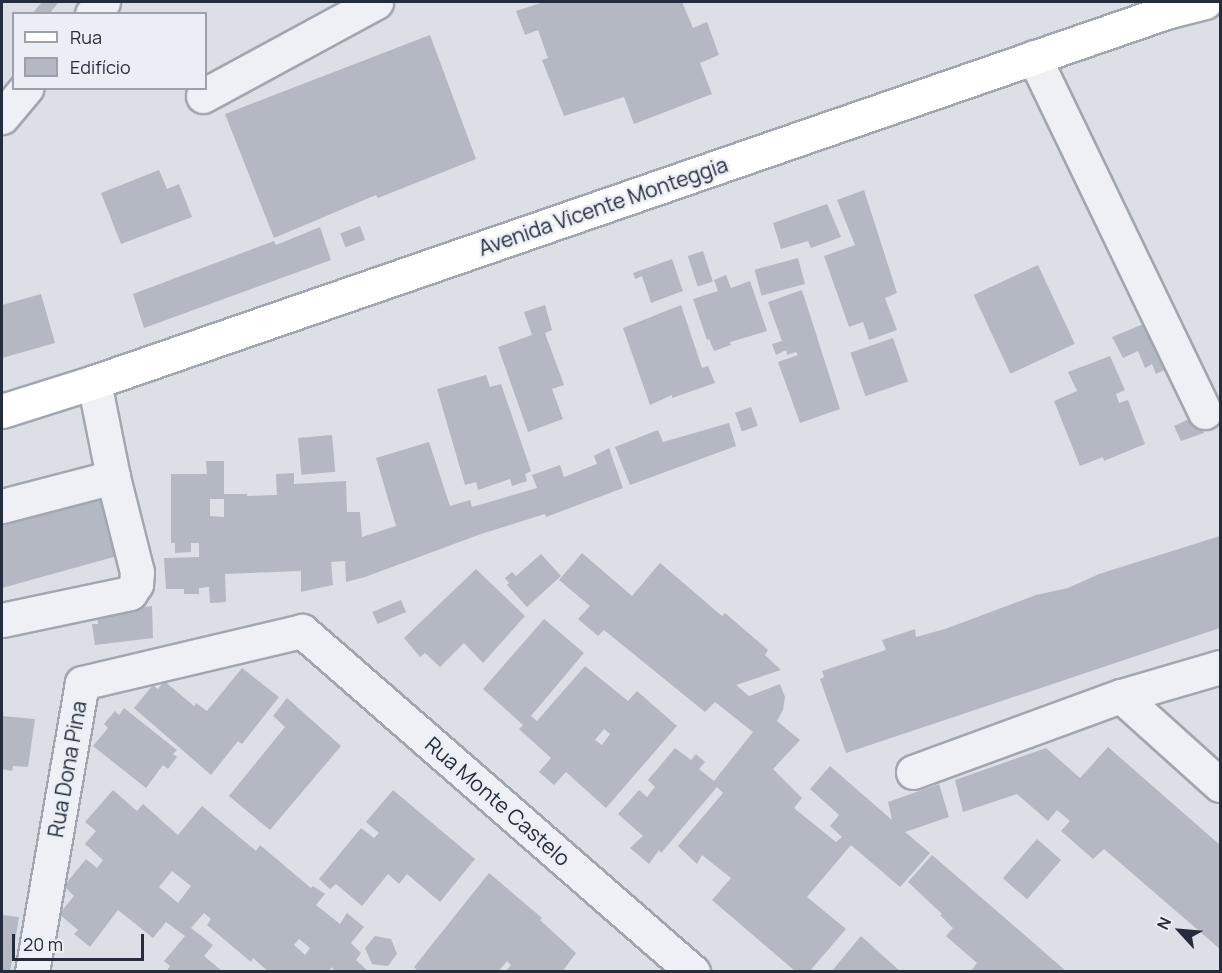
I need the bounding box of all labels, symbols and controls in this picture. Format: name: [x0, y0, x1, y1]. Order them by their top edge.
legend: [12, 12, 207, 90]
text: Rua: [70, 25, 102, 49]
text: Edifício: [70, 55, 131, 79]
street label: Avenida Vicente Monteggia: [475, 151, 731, 261]
street label: Rua Dona Pina: [43, 699, 91, 839]
street label: Rua Monte Castelo: [420, 731, 576, 871]
north arrow: [1150, 901, 1210, 961]
text: N: [1151, 913, 1176, 933]
scale bar: [15, 922, 147, 960]
text: 20 m: [23, 932, 63, 956]

